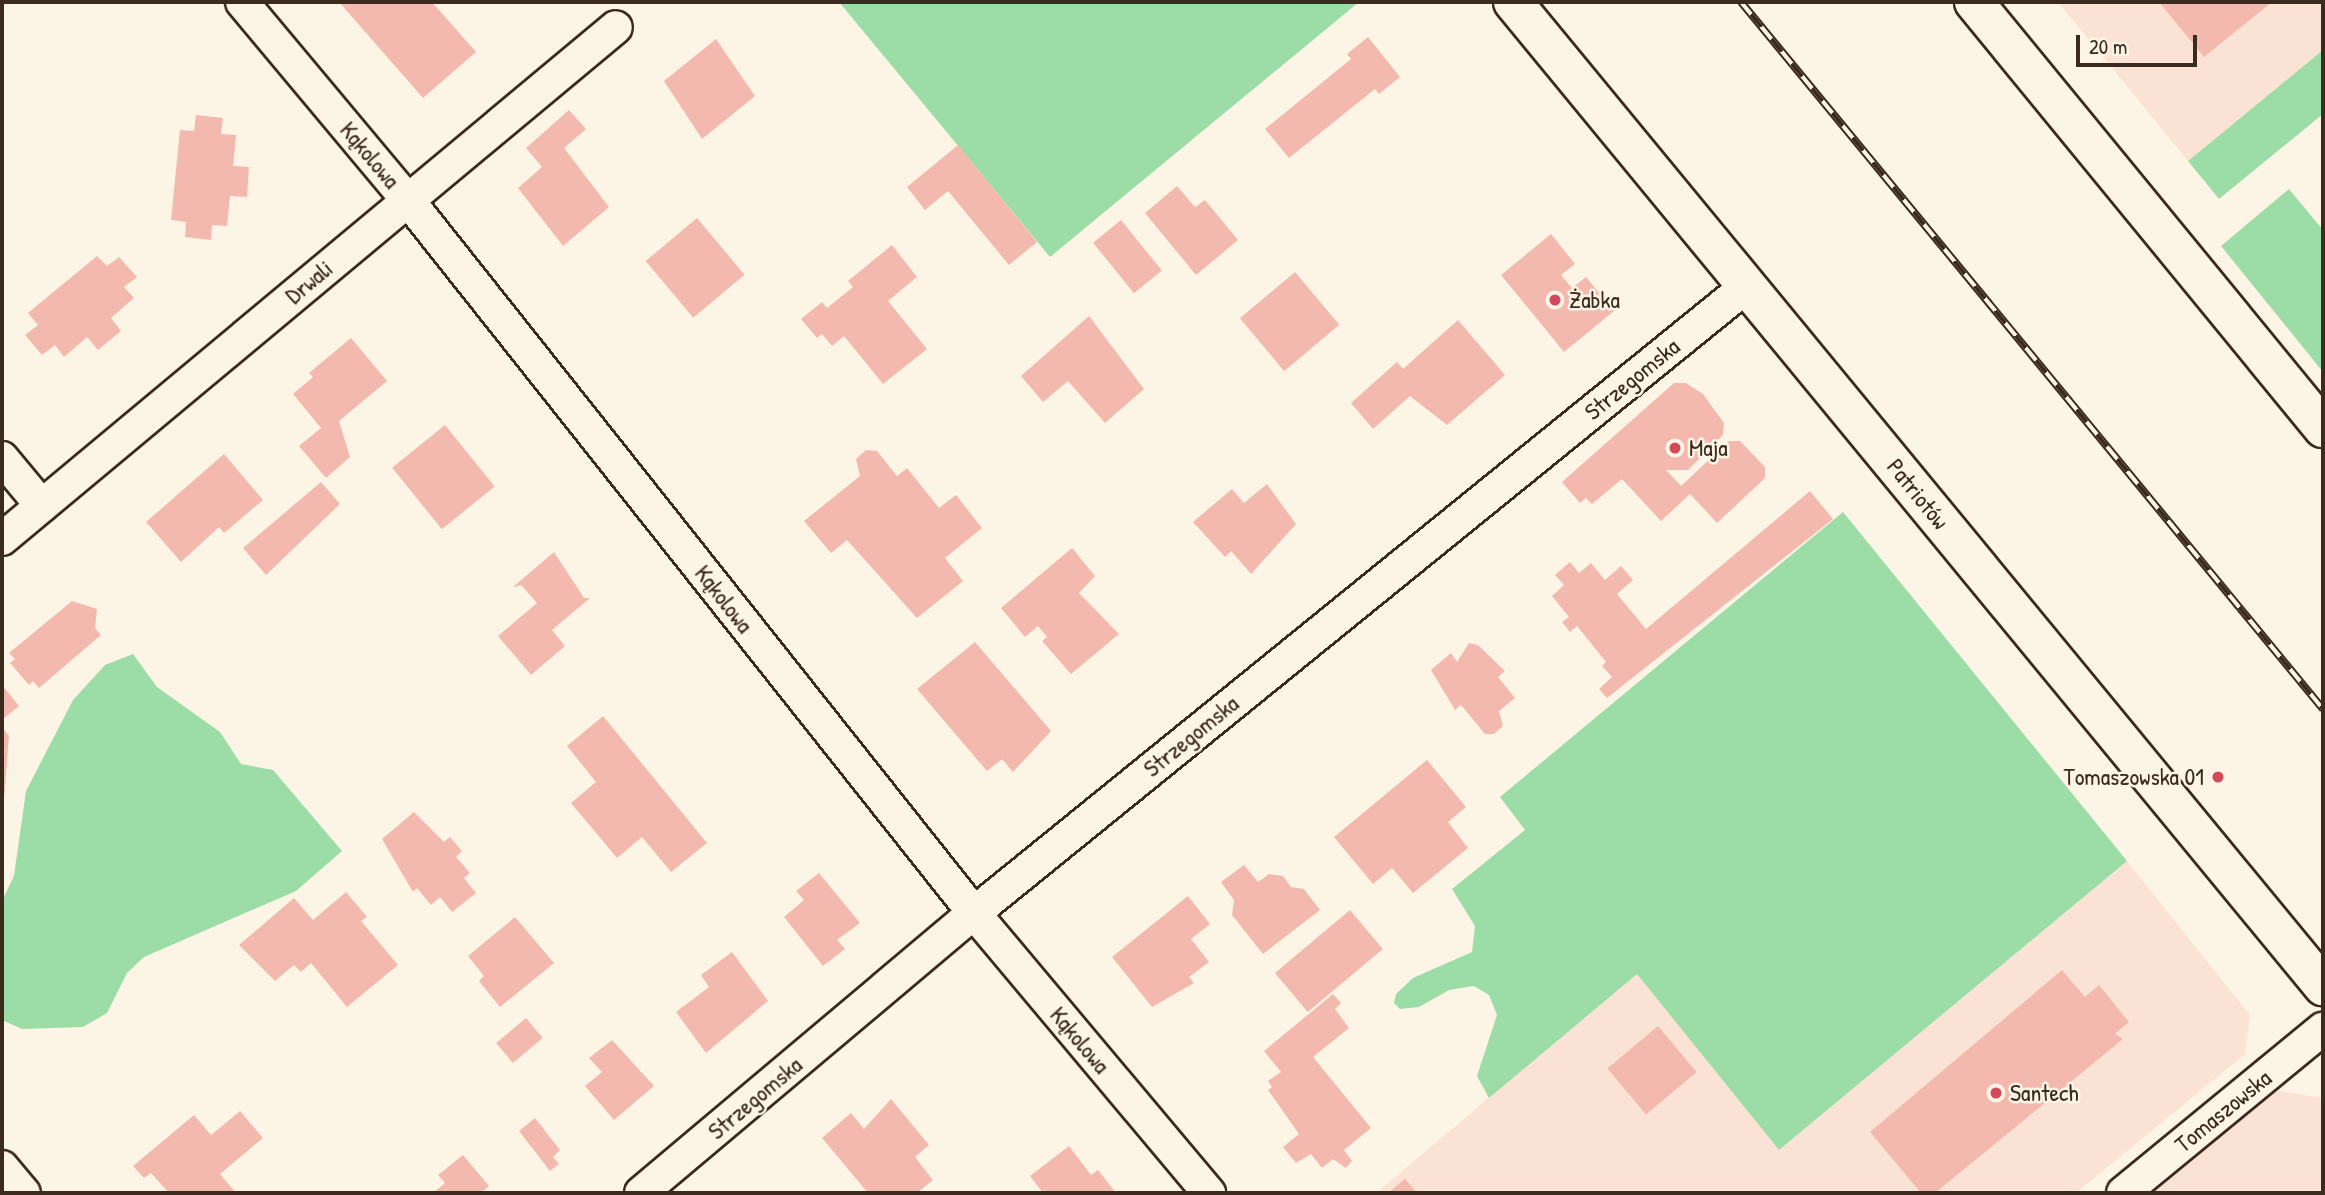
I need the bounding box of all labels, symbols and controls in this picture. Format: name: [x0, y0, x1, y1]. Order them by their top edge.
scale bar: [2080, 21, 2201, 65]
text: 20 m: [2089, 32, 2127, 61]
street label: Kąkolowa: [334, 116, 406, 194]
street label: Drwali: [279, 254, 339, 310]
place label: Żabka: [1569, 286, 1620, 314]
marker: Żabka: [1547, 292, 1563, 308]
street label: Strzegomska: [1579, 332, 1685, 426]
place label: Maja: [1689, 434, 1728, 462]
marker: Maja: [1667, 440, 1683, 456]
street label: Patriotów: [1881, 453, 1955, 535]
street label: Kąkolowa: [689, 559, 759, 639]
street label: Strzegomska: [1138, 689, 1244, 783]
place label: Tomaszowska 01: [2063, 763, 2204, 791]
marker: Tomaszowska 01: [2210, 769, 2226, 785]
street label: Kąkolowa: [1044, 1001, 1116, 1079]
street label: Strzegomska: [702, 1050, 808, 1146]
street label: Tomaszowska: [2169, 1063, 2277, 1159]
place label: Santech: [2010, 1079, 2078, 1107]
marker: Santech: [1988, 1085, 2004, 1101]

